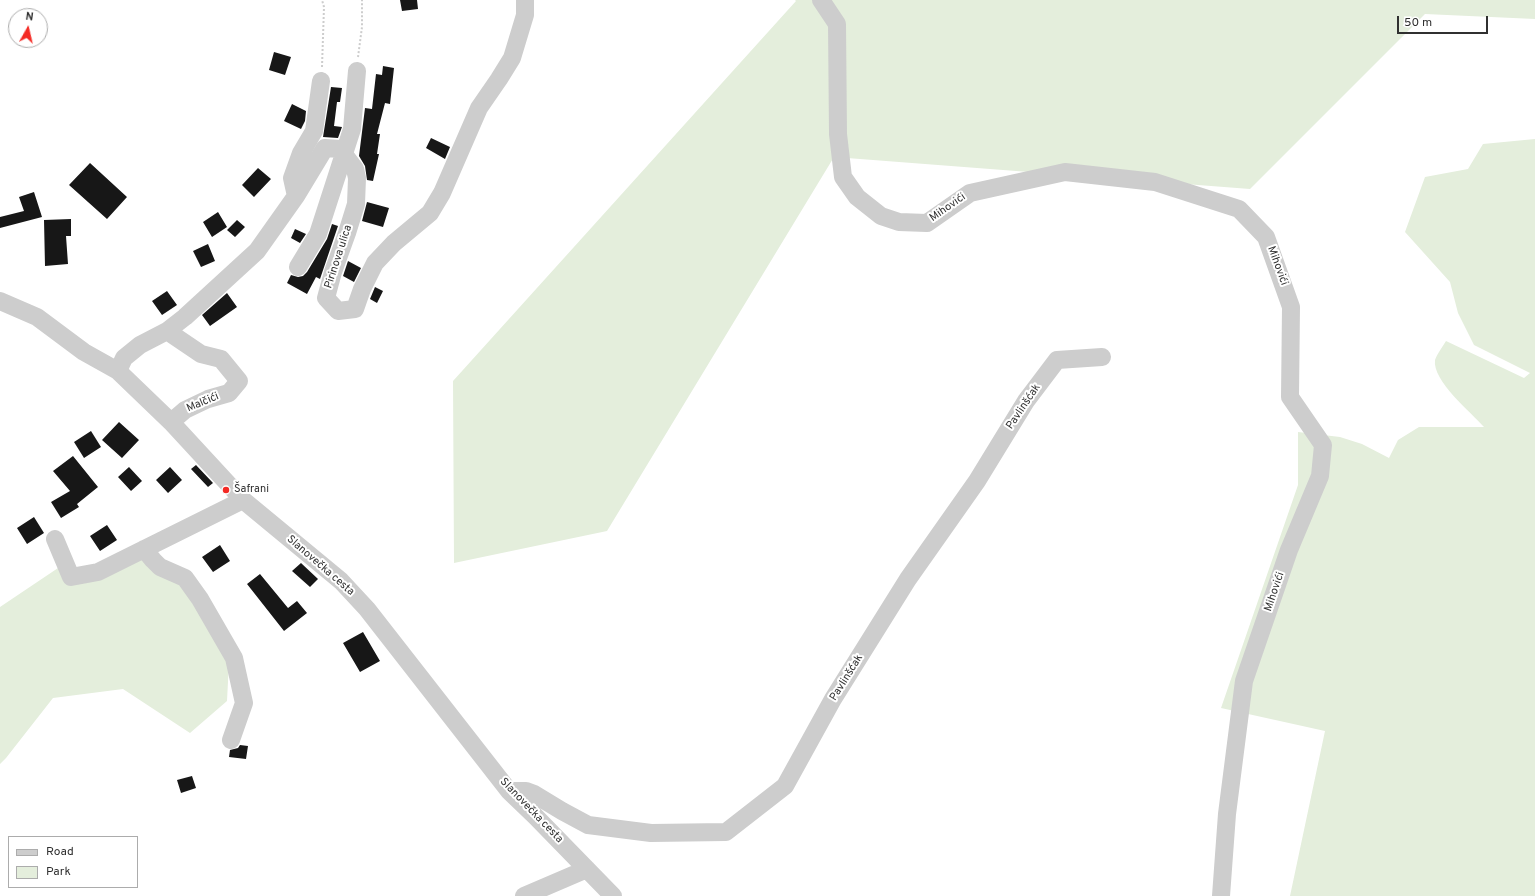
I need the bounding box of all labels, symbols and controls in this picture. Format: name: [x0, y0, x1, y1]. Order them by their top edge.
north arrow: [8, 8, 48, 48]
scale bar: [1399, 8, 1490, 34]
text: N: [25, 10, 34, 25]
text: 50 m: [1404, 15, 1432, 31]
street label: Mihovići: [928, 191, 968, 225]
street label: Pirinova ulica: [323, 224, 355, 290]
street label: Mihovići: [1264, 245, 1290, 287]
street label: Pavlinšćak: [1004, 382, 1044, 432]
street label: Malčići: [185, 390, 221, 416]
place label: Šafrani: [234, 483, 269, 497]
marker: Šafrani: [221, 485, 231, 495]
street label: Slanovečka cesta: [284, 533, 356, 599]
street label: Mihovići: [1262, 571, 1288, 613]
street label: Pavlinšćak: [828, 652, 866, 704]
street label: Slanovečka cesta: [497, 776, 565, 846]
legend: [8, 836, 138, 888]
text: Road: [46, 844, 74, 860]
text: Park: [46, 864, 71, 880]

